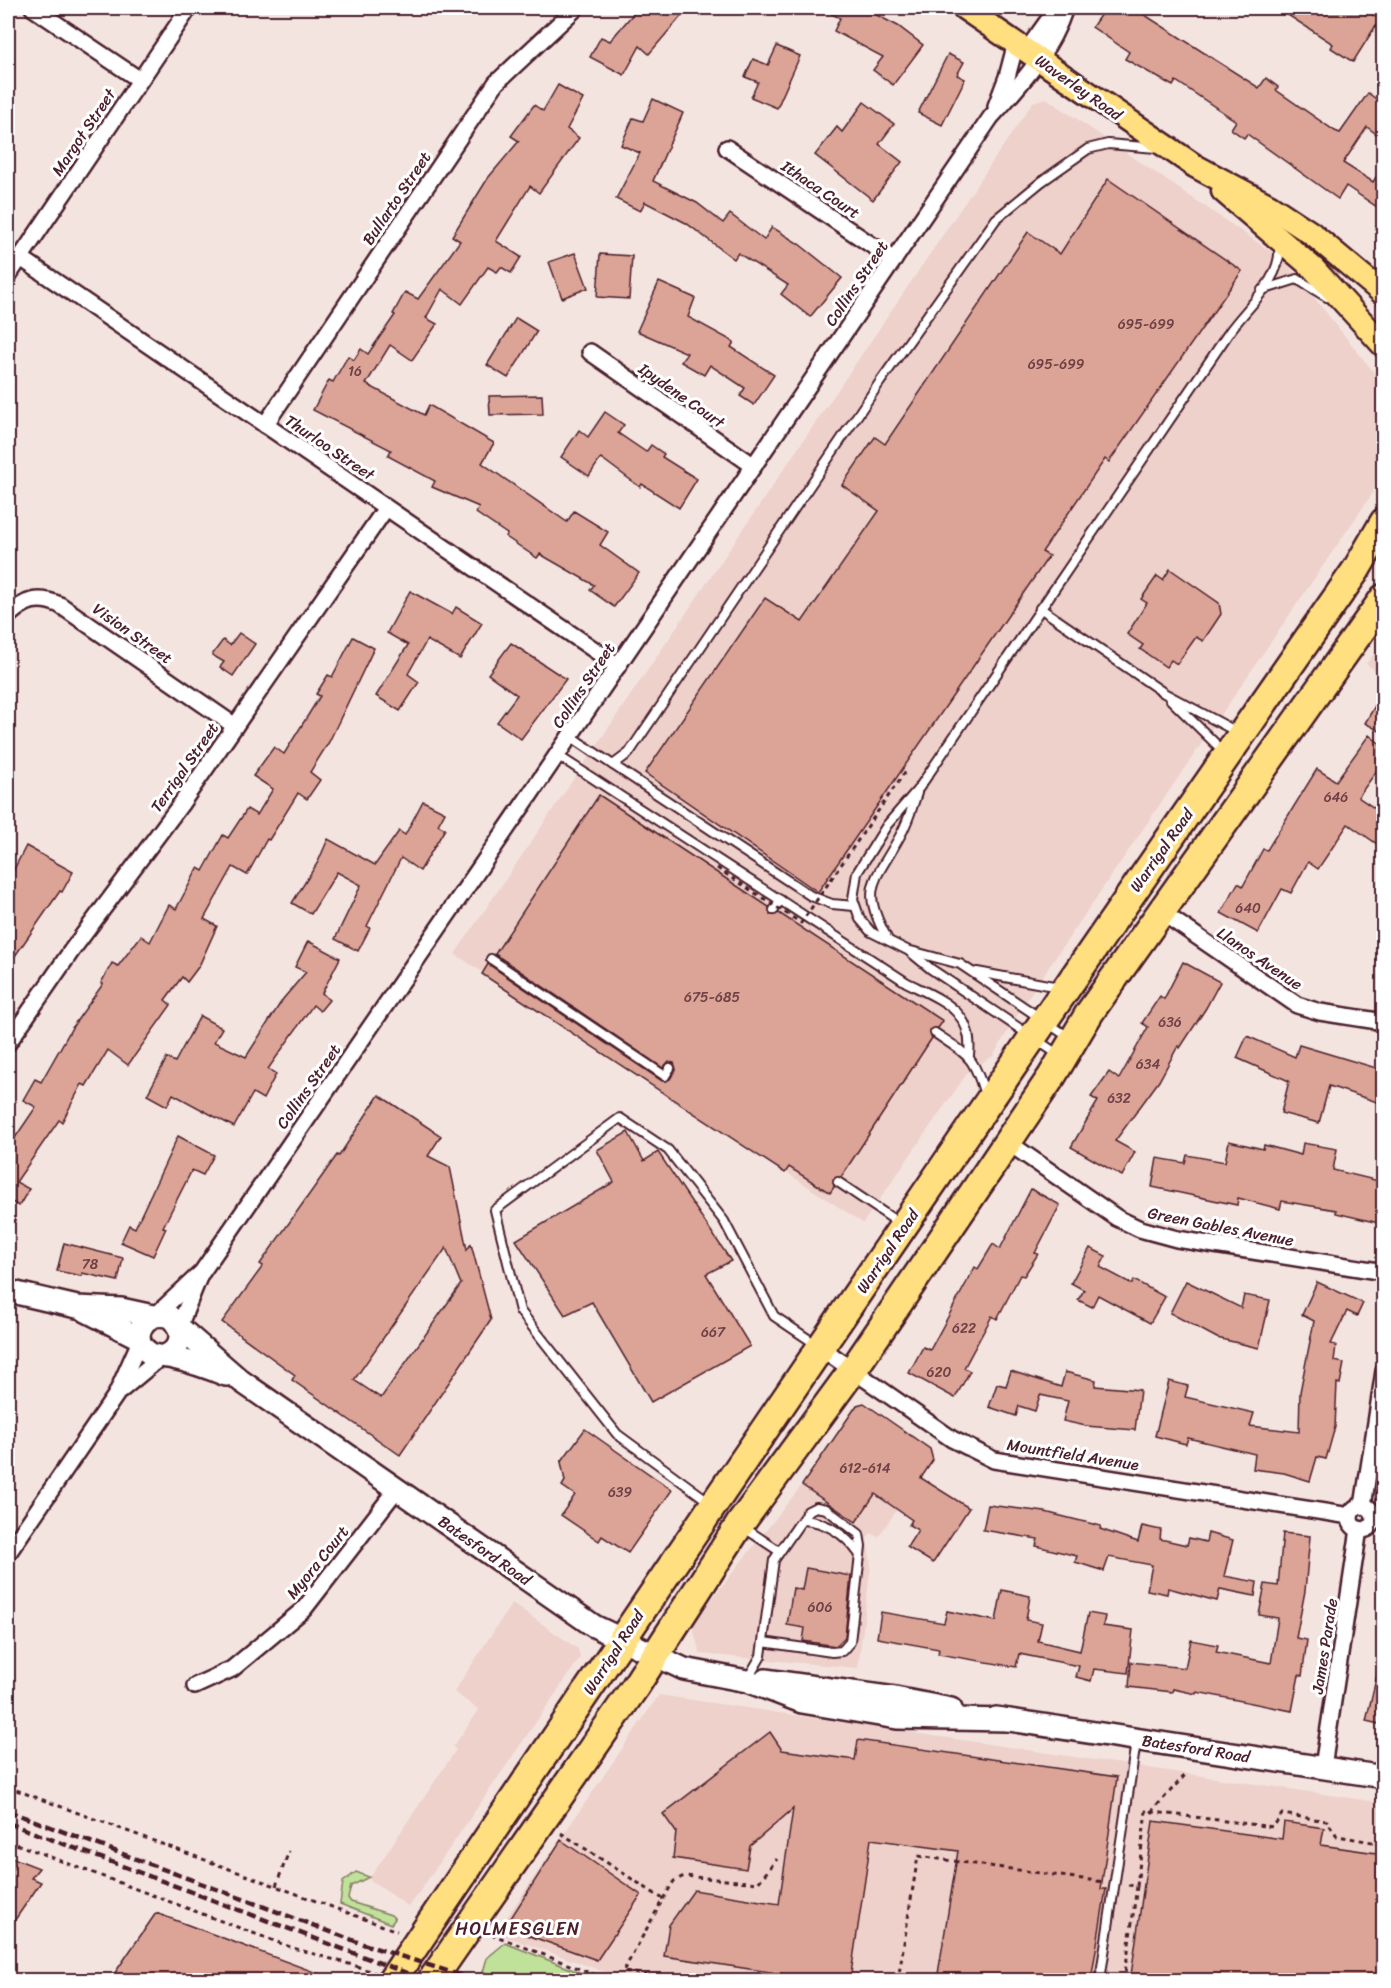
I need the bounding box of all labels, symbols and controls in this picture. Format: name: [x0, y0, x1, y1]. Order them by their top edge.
street label: Waverley Road: [1029, 46, 1130, 129]
street label: Margot Street: [43, 82, 124, 182]
street label: Bullarto Street: [354, 145, 439, 251]
street label: Ithaca Court: [774, 152, 866, 227]
street label: Collins Street: [817, 234, 896, 332]
house number: 695-699: [1118, 312, 1175, 337]
house number: 695-699: [1028, 352, 1085, 377]
street label: Ipydene Court: [632, 354, 732, 436]
house number: 16: [348, 359, 362, 384]
street label: Thurloo Street: [279, 406, 381, 489]
street label: Vision Street: [86, 595, 179, 672]
street label: Collins Street: [544, 636, 623, 734]
street label: Terrigal Street: [142, 716, 226, 819]
house number: 646: [1324, 785, 1348, 810]
street label: Warrigal Road: [1122, 801, 1202, 898]
house number: 640: [1235, 896, 1261, 921]
street label: Llanos Avenue: [1211, 919, 1309, 998]
house number: 675-685: [684, 985, 740, 1010]
house number: 636: [1158, 1010, 1182, 1035]
street label: Collins Street: [268, 1037, 349, 1135]
house number: 634: [1136, 1052, 1160, 1077]
house number: 632: [1107, 1086, 1131, 1111]
street label: Green Gables Avenue: [1145, 1198, 1296, 1255]
street label: Warrigal Road: [848, 1202, 927, 1300]
house number: 78: [82, 1252, 99, 1277]
house number: 622: [952, 1316, 976, 1341]
house number: 667: [701, 1320, 726, 1345]
house number: 620: [927, 1360, 952, 1385]
street label: Mountfield Avenue: [1005, 1430, 1141, 1479]
house number: 612-614: [839, 1456, 891, 1481]
house number: 639: [608, 1480, 633, 1505]
street label: Batesford Road: [432, 1507, 539, 1594]
street label: Myora Court: [278, 1519, 356, 1606]
house number: 606: [808, 1595, 832, 1620]
street label: James Parade: [1302, 1596, 1346, 1697]
street label: Warrigal Road: [575, 1602, 653, 1701]
street label: Batesford Road: [1140, 1726, 1254, 1772]
district label: HOLMESGLEN: [455, 1913, 581, 1945]

